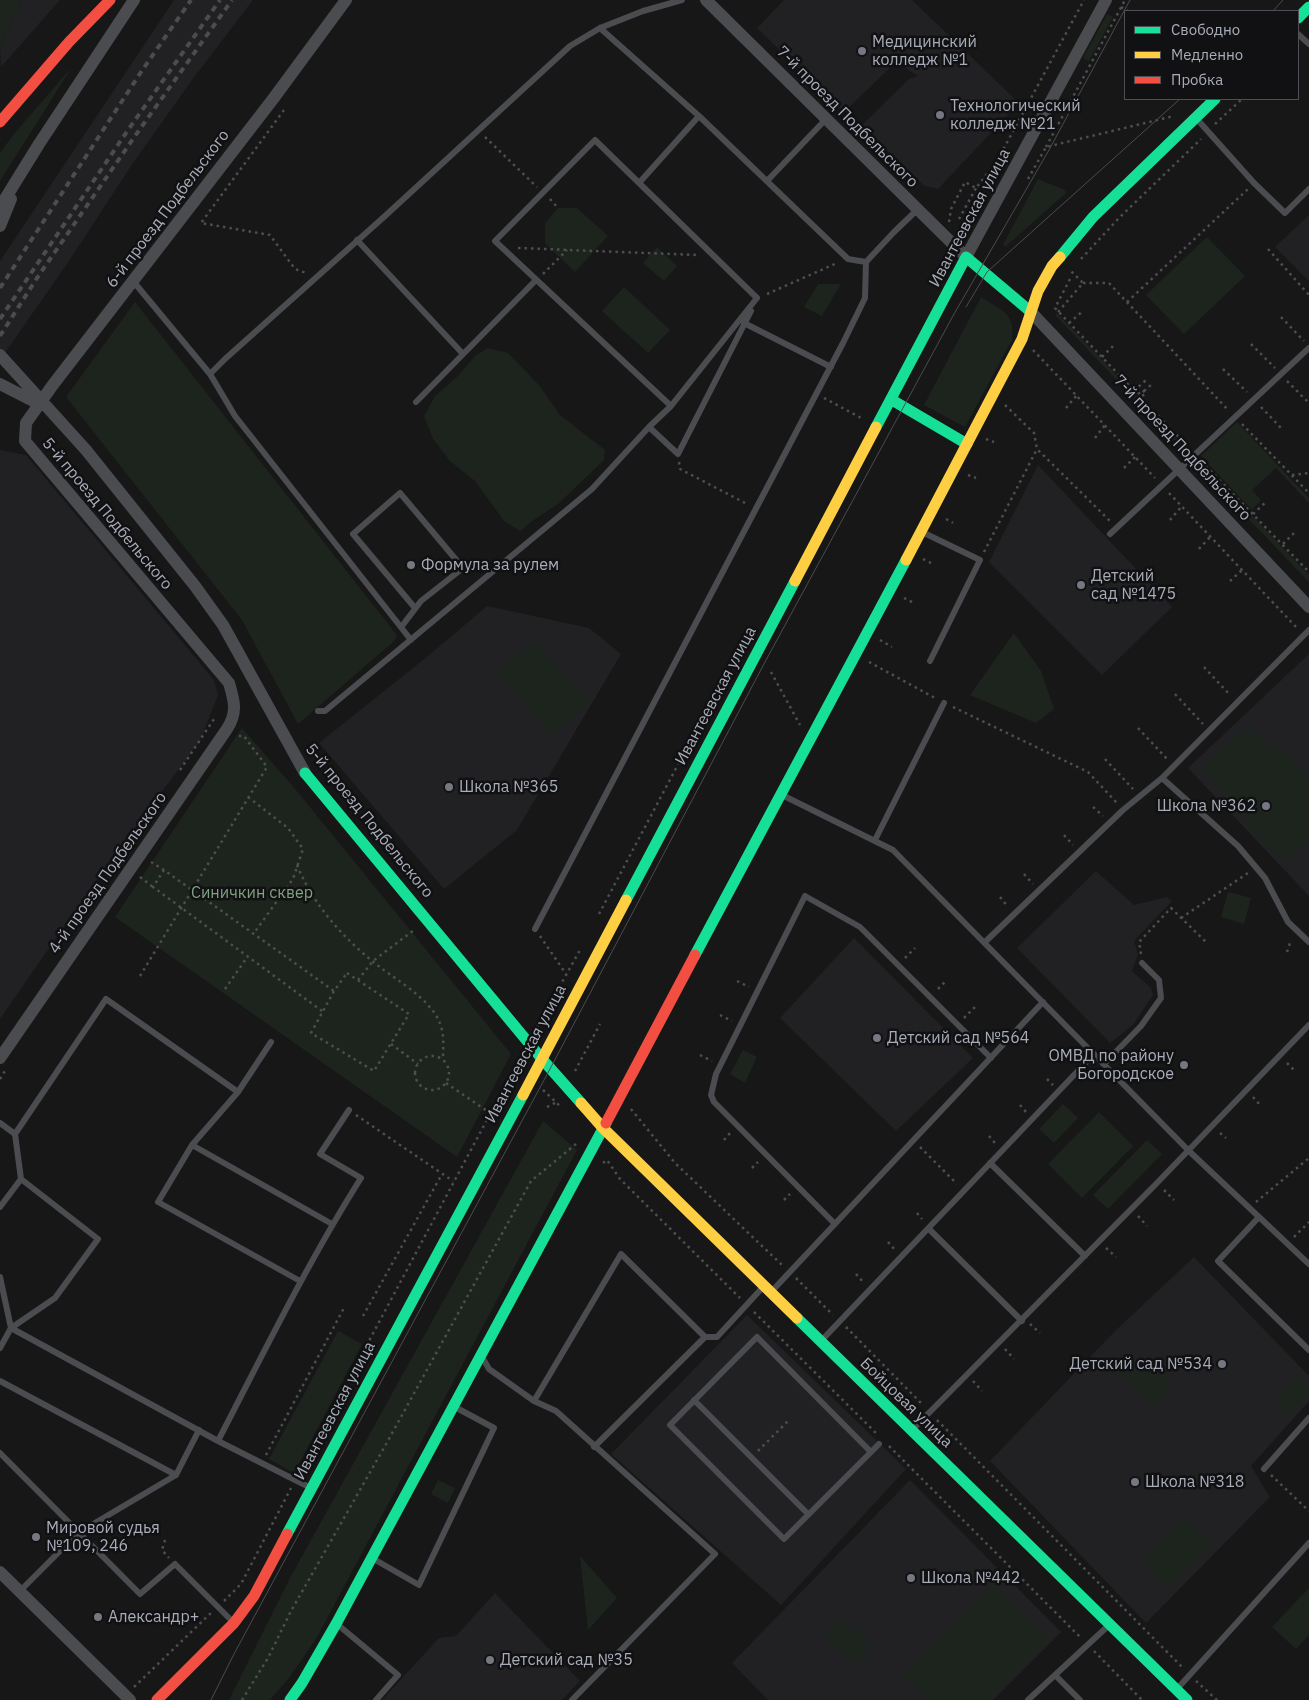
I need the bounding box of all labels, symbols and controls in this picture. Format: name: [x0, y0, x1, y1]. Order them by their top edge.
legend: [1124, 10, 1299, 100]
text: Свободно: [1171, 20, 1240, 39]
place label: Медицинский колледж №1: [872, 32, 977, 70]
street label: 7-й проезд Подбельского: [772, 42, 922, 192]
marker: Медицинский колледж №1: [856, 45, 868, 57]
text: Медленно: [1171, 45, 1243, 64]
text: Пробка: [1171, 70, 1223, 89]
place label: Технологический колледж №21: [950, 96, 1081, 134]
marker: Технологический колледж №21: [934, 109, 946, 121]
street label: 6-й проезд Подбельского: [102, 126, 234, 292]
street label: Ивантеевская улица: [925, 146, 1015, 290]
street label: 7-й проезд Подбельского: [1109, 371, 1255, 525]
street label: 5-й проезд Подбельского: [38, 434, 176, 594]
place label: Формула за рулем: [421, 555, 559, 575]
marker: Формула за рулем: [405, 559, 417, 571]
place label: Детский сад №1475: [1091, 566, 1176, 604]
marker: Детский сад №1475: [1075, 579, 1087, 591]
street label: Ивантеевская улица: [671, 624, 761, 768]
street label: 5-й проезд Подбельского: [301, 740, 437, 902]
place label: Школа №365: [459, 777, 558, 797]
marker: Школа №365: [443, 781, 455, 793]
street label: 4-й проезд Подбельского: [45, 789, 171, 957]
place label: Школа №362: [1157, 796, 1256, 816]
marker: Школа №362: [1260, 800, 1272, 812]
park label: Синичкин сквер: [191, 883, 313, 903]
street label: Ивантеевская улица: [481, 982, 571, 1126]
place label: Детский сад №564: [887, 1028, 1029, 1048]
marker: Детский сад №564: [871, 1032, 883, 1044]
place label: ОМВД по району Богородское: [1048, 1046, 1174, 1084]
marker: ОМВД по району Богородское: [1178, 1059, 1190, 1071]
street label: Ивантеевская улица: [290, 1339, 380, 1483]
street label: Бойцовая улица: [856, 1354, 956, 1452]
place label: Детский сад №534: [1070, 1354, 1212, 1374]
marker: Детский сад №534: [1216, 1358, 1228, 1370]
place label: Школа №318: [1145, 1472, 1244, 1492]
marker: Школа №318: [1129, 1476, 1141, 1488]
place label: Мировой судья №109, 246: [46, 1518, 160, 1556]
marker: Мировой судья №109, 246: [30, 1531, 42, 1543]
place label: Школа №442: [921, 1568, 1020, 1588]
marker: Школа №442: [905, 1572, 917, 1584]
place label: Александр+: [108, 1607, 199, 1627]
marker: Александр+: [92, 1611, 104, 1623]
place label: Детский сад №35: [500, 1650, 633, 1670]
marker: Детский сад №35: [484, 1654, 496, 1666]

